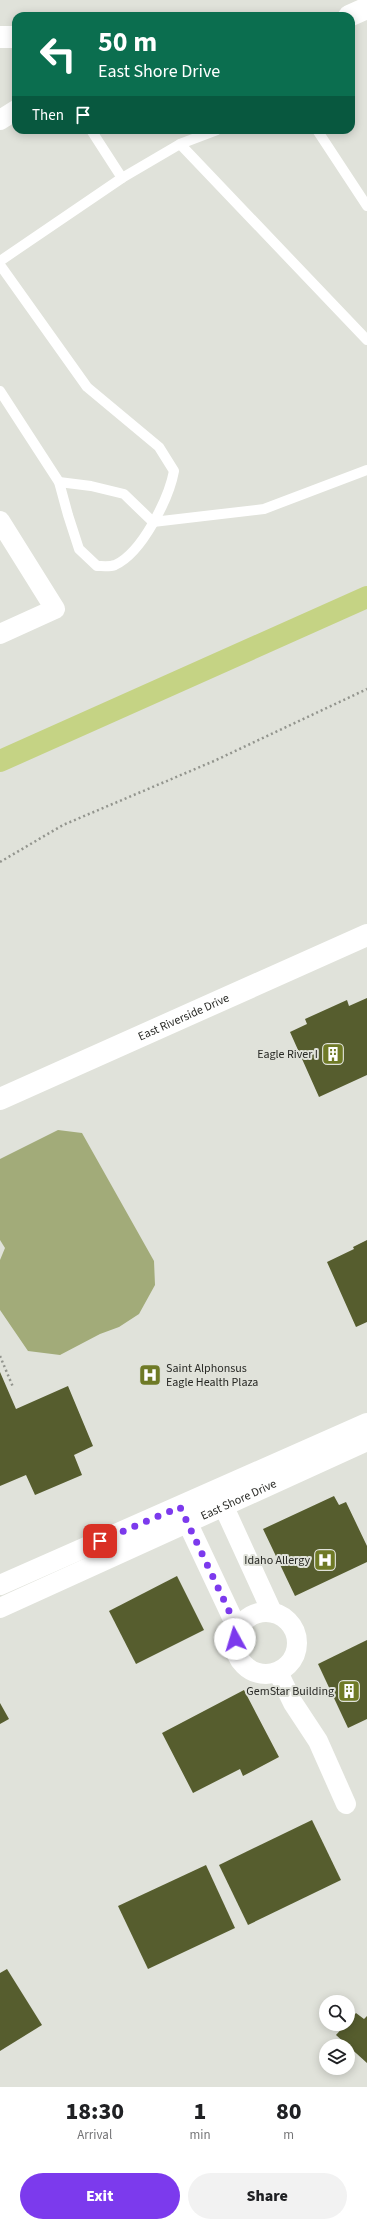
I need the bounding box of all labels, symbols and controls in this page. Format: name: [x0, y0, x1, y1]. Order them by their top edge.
text: 50 m: [98, 22, 157, 62]
icon: left: [32, 28, 84, 80]
text: East Shore Drive: [98, 59, 220, 84]
icon: arrive: [72, 104, 94, 126]
text: Then: [32, 105, 64, 126]
street label: East Riverside Drive: [135, 990, 232, 1045]
building icon: Eagle River I: [320, 1041, 346, 1067]
place label: Eagle River I: [257, 1046, 318, 1063]
place label: Saint Alphonsus Eagle Health Plaza: [166, 1360, 258, 1391]
hospital icon: Saint Alphonsus Eagle Health Plaza: [137, 1362, 163, 1388]
street label: East Shore Drive: [198, 1475, 279, 1525]
pin: [83, 1524, 117, 1558]
icon: arrive: [89, 1530, 111, 1552]
hospital icon: Idaho Allergy: [312, 1547, 338, 1573]
place label: Idaho Allergy: [244, 1552, 310, 1569]
position arrow: [214, 1618, 256, 1660]
building icon: GemStar Building: [336, 1678, 362, 1704]
place label: GemStar Building: [246, 1683, 334, 1700]
map controls: [319, 1995, 355, 2075]
button: search: [319, 1995, 355, 2031]
button: layers: [319, 2039, 355, 2075]
text: 18:30: [65, 2094, 124, 2129]
text: 1: [194, 2094, 206, 2129]
text: 80: [276, 2094, 302, 2129]
text: Arrival: [77, 2126, 112, 2144]
text: min: [189, 2126, 211, 2144]
text: m: [283, 2126, 294, 2144]
button: Exit: [20, 2173, 180, 2219]
button: Share: [188, 2173, 347, 2219]

